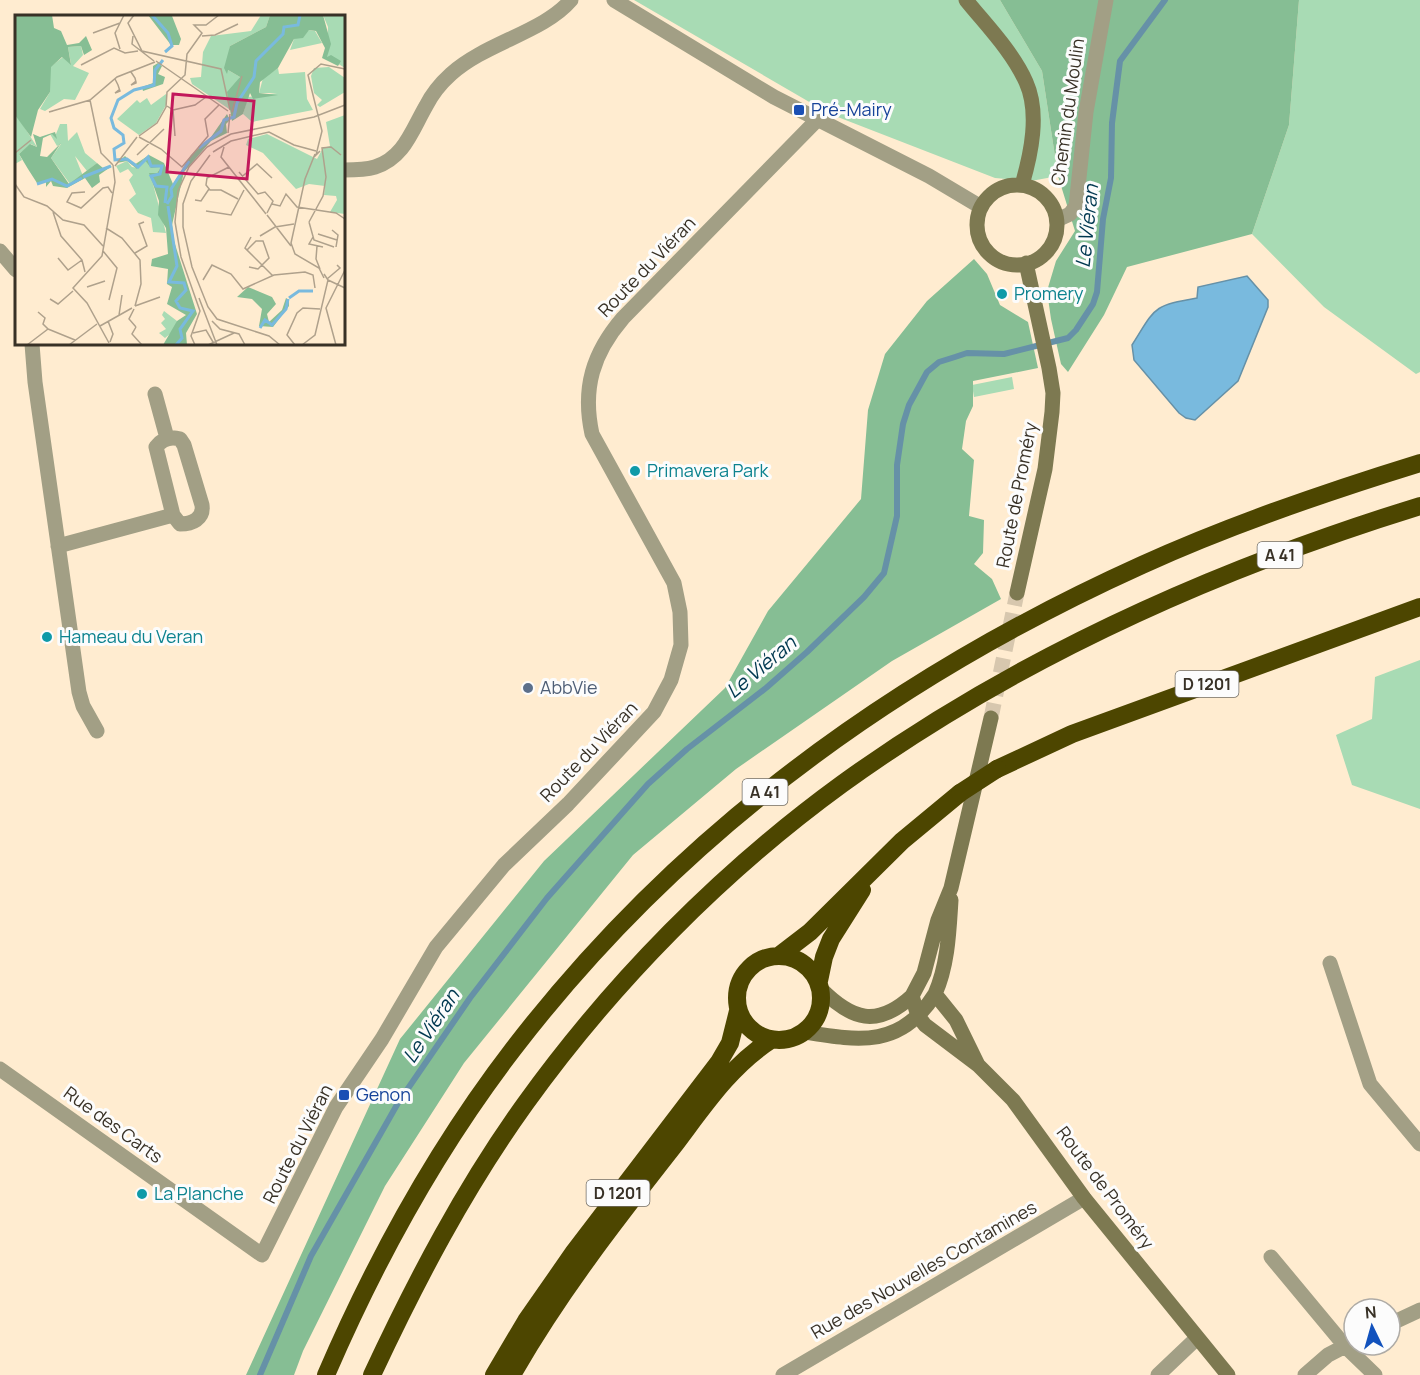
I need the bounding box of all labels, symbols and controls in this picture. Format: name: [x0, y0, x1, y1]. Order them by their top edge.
inset map: [15, 15, 345, 345]
street label: Chemin du Moulin: [1045, 37, 1089, 187]
place label: Pré-Mairy: [811, 97, 892, 121]
marker: Pré-Mairy: [792, 103, 806, 117]
water label: Le Viéran: [1069, 182, 1104, 269]
street label: Route du Viéran: [592, 211, 700, 322]
place label: Promery: [1014, 281, 1084, 305]
marker: Promery: [995, 287, 1009, 301]
street label: Route de Proméry: [990, 419, 1042, 570]
place label: Primavera Park: [647, 458, 769, 482]
marker: Primavera Park: [628, 464, 642, 478]
road number: A 41: [1258, 542, 1302, 568]
place label: Hameau du Veran: [59, 624, 203, 648]
water label: Le Viéran: [720, 629, 802, 704]
marker: Hameau du Veran: [40, 630, 54, 644]
road number: D 1201: [1176, 671, 1238, 697]
place label: AbbVie: [540, 675, 597, 699]
marker: AbbVie: [521, 681, 535, 695]
street label: Route du Viéran: [534, 696, 642, 807]
road number: A 41: [742, 779, 788, 805]
water label: Le Viéran: [396, 983, 466, 1068]
street label: Rue des Carts: [59, 1080, 168, 1168]
street label: Route du Viéran: [257, 1080, 337, 1207]
place label: Genon: [356, 1082, 411, 1106]
marker: Genon: [337, 1088, 351, 1102]
street label: Route de Proméry: [1052, 1121, 1160, 1254]
road number: D 1201: [586, 1180, 650, 1206]
place label: La Planche: [154, 1181, 244, 1205]
marker: La Planche: [135, 1187, 149, 1201]
street label: Rue des Nouvelles Contamines: [806, 1195, 1041, 1344]
north arrow: [1342, 1297, 1402, 1357]
text: N: [1364, 1301, 1377, 1324]

